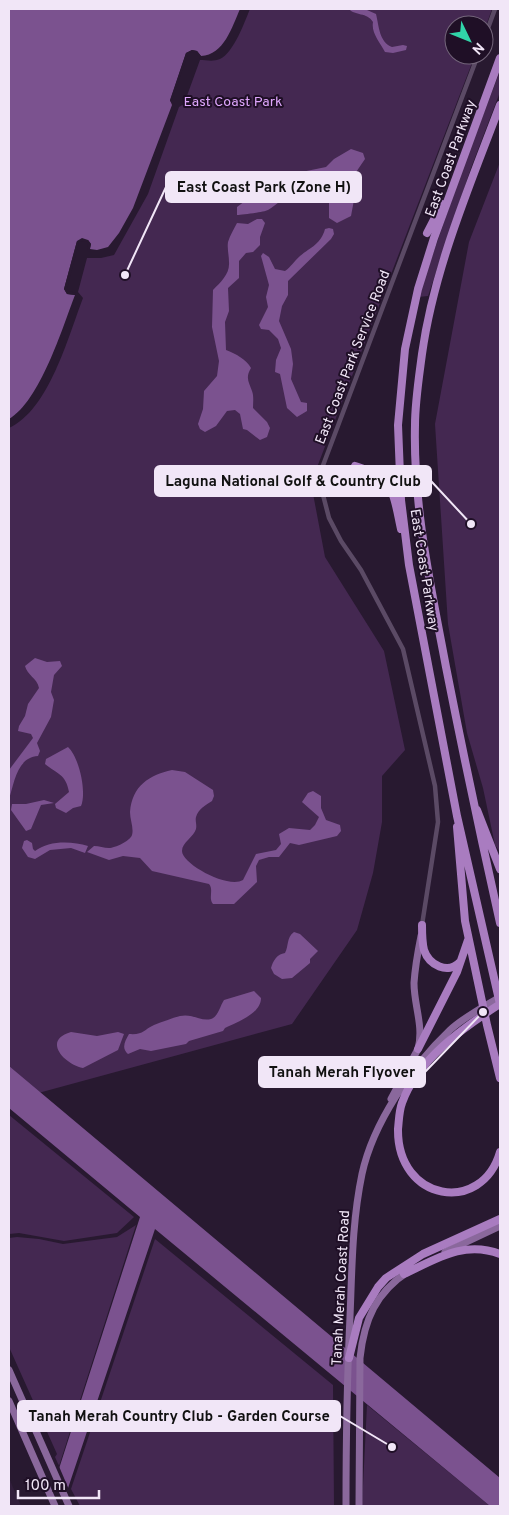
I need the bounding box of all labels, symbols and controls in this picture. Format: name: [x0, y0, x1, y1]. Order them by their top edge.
north arrow: [444, 15, 494, 65]
text: N: [468, 38, 487, 57]
park label: East Coast Park: [183, 94, 283, 111]
street label: East Coast Parkway: [422, 98, 481, 219]
callout: East Coast Park (Zone H): [166, 172, 361, 202]
text: East Coast Park (Zone H): [177, 179, 351, 198]
street label: East Coast Park Service Road: [312, 268, 394, 447]
callout: Laguna National Golf & Country Club: [155, 466, 431, 496]
text: Laguna National Golf & Country Club: [165, 473, 421, 492]
street label: East Coast Parkway: [405, 508, 442, 633]
callout: Tanah Merah Flyover: [259, 1057, 425, 1087]
text: Tanah Merah Flyover: [269, 1064, 416, 1083]
street label: Tanah Merah Coast Road: [329, 1210, 354, 1366]
callout: Tanah Merah Country Club - Garden Course: [18, 1401, 340, 1431]
text: Tanah Merah Country Club - Garden Course: [28, 1408, 330, 1427]
scale bar: [18, 1468, 99, 1500]
text: 100 m: [25, 1477, 66, 1496]

